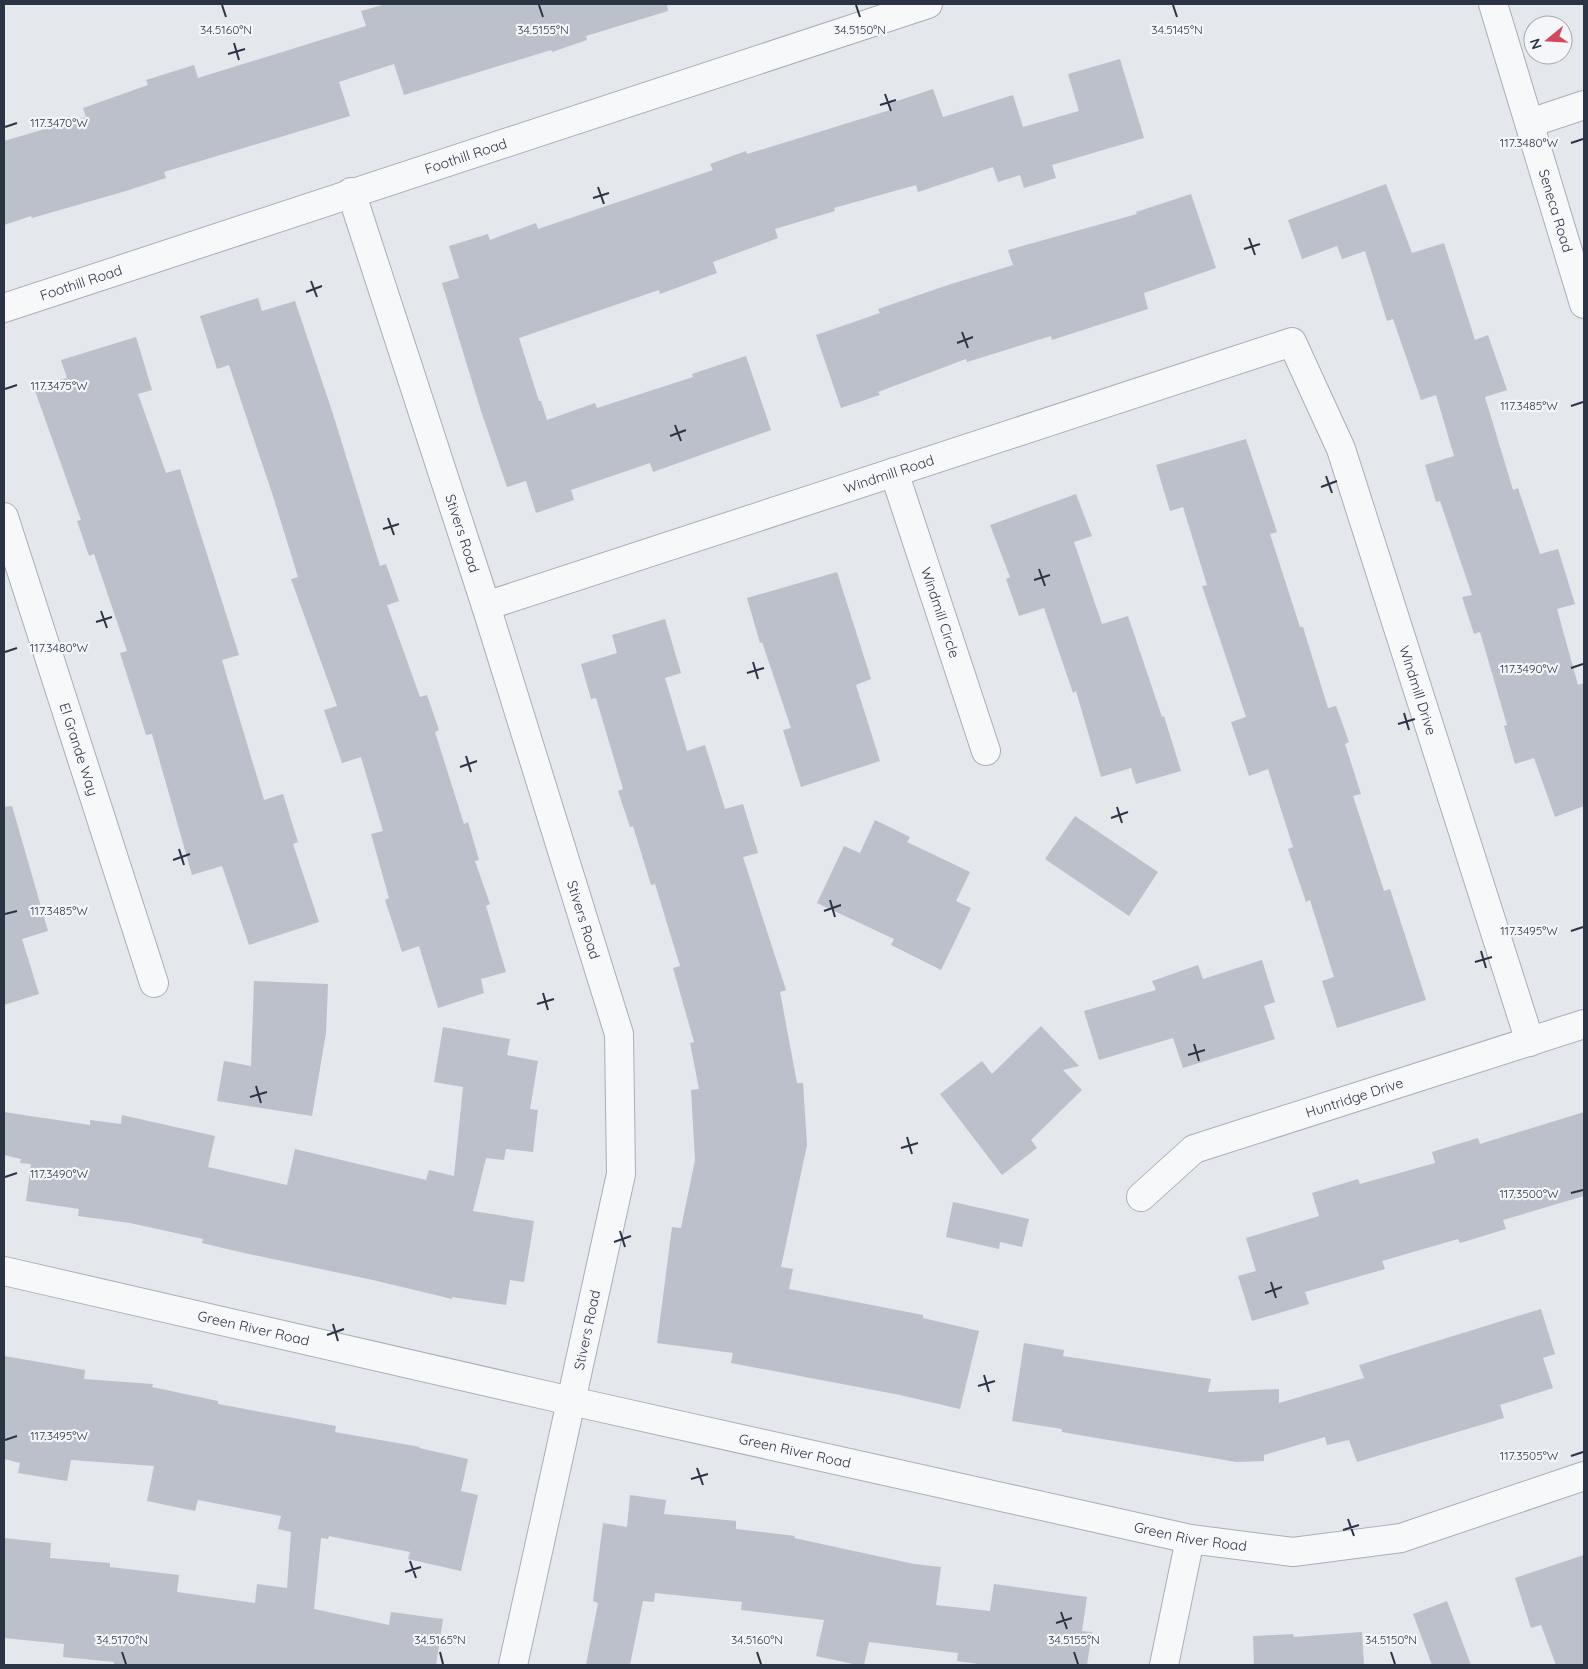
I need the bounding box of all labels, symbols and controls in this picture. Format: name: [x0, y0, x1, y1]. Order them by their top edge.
north arrow: [1523, 15, 1573, 65]
text: 34.5160°N: [200, 22, 252, 37]
text: 34.5155°N: [517, 22, 569, 37]
text: 34.5150°N: [834, 22, 886, 37]
text: 34.5145°N: [1151, 22, 1203, 37]
text: N: [1525, 36, 1546, 52]
text: 117.3470°W: [30, 115, 88, 130]
street label: Foothill Road: [422, 134, 509, 178]
text: 117.3480°W: [1500, 135, 1559, 150]
street label: Seneca Road: [1535, 167, 1577, 255]
street label: Foothill Road: [38, 261, 124, 305]
text: 117.3475°W: [31, 378, 88, 393]
text: 117.3485°W: [1500, 398, 1558, 413]
street label: Windmill Road: [841, 451, 936, 497]
street label: Stivers Road: [441, 492, 483, 575]
street label: Windmill Circle: [917, 565, 964, 660]
text: 117.3480°W: [30, 640, 89, 655]
street label: Windmill Drive: [1395, 643, 1441, 737]
text: 117.3490°W: [1500, 661, 1559, 676]
street label: El Grande Way: [55, 701, 102, 798]
street label: Stivers Road: [563, 878, 604, 961]
text: 117.3485°W: [30, 903, 88, 918]
text: 117.3495°W: [1500, 923, 1558, 938]
street label: Huntridge Drive: [1303, 1073, 1406, 1122]
text: 117.3490°W: [30, 1166, 89, 1181]
text: 117.3500°W: [1499, 1186, 1559, 1201]
street label: Stivers Road: [570, 1288, 604, 1372]
street label: Green River Road: [196, 1307, 311, 1350]
text: 117.3495°W: [30, 1428, 88, 1443]
street label: Green River Road: [737, 1430, 852, 1472]
text: 117.3505°W: [1500, 1448, 1559, 1463]
street label: Green River Road: [1132, 1518, 1248, 1555]
text: 34.5170°N: [96, 1632, 148, 1647]
text: 34.5165°N: [414, 1632, 466, 1647]
text: 34.5160°N: [731, 1632, 783, 1647]
text: 34.5155°N: [1048, 1632, 1100, 1647]
text: 34.5150°N: [1365, 1632, 1417, 1647]

